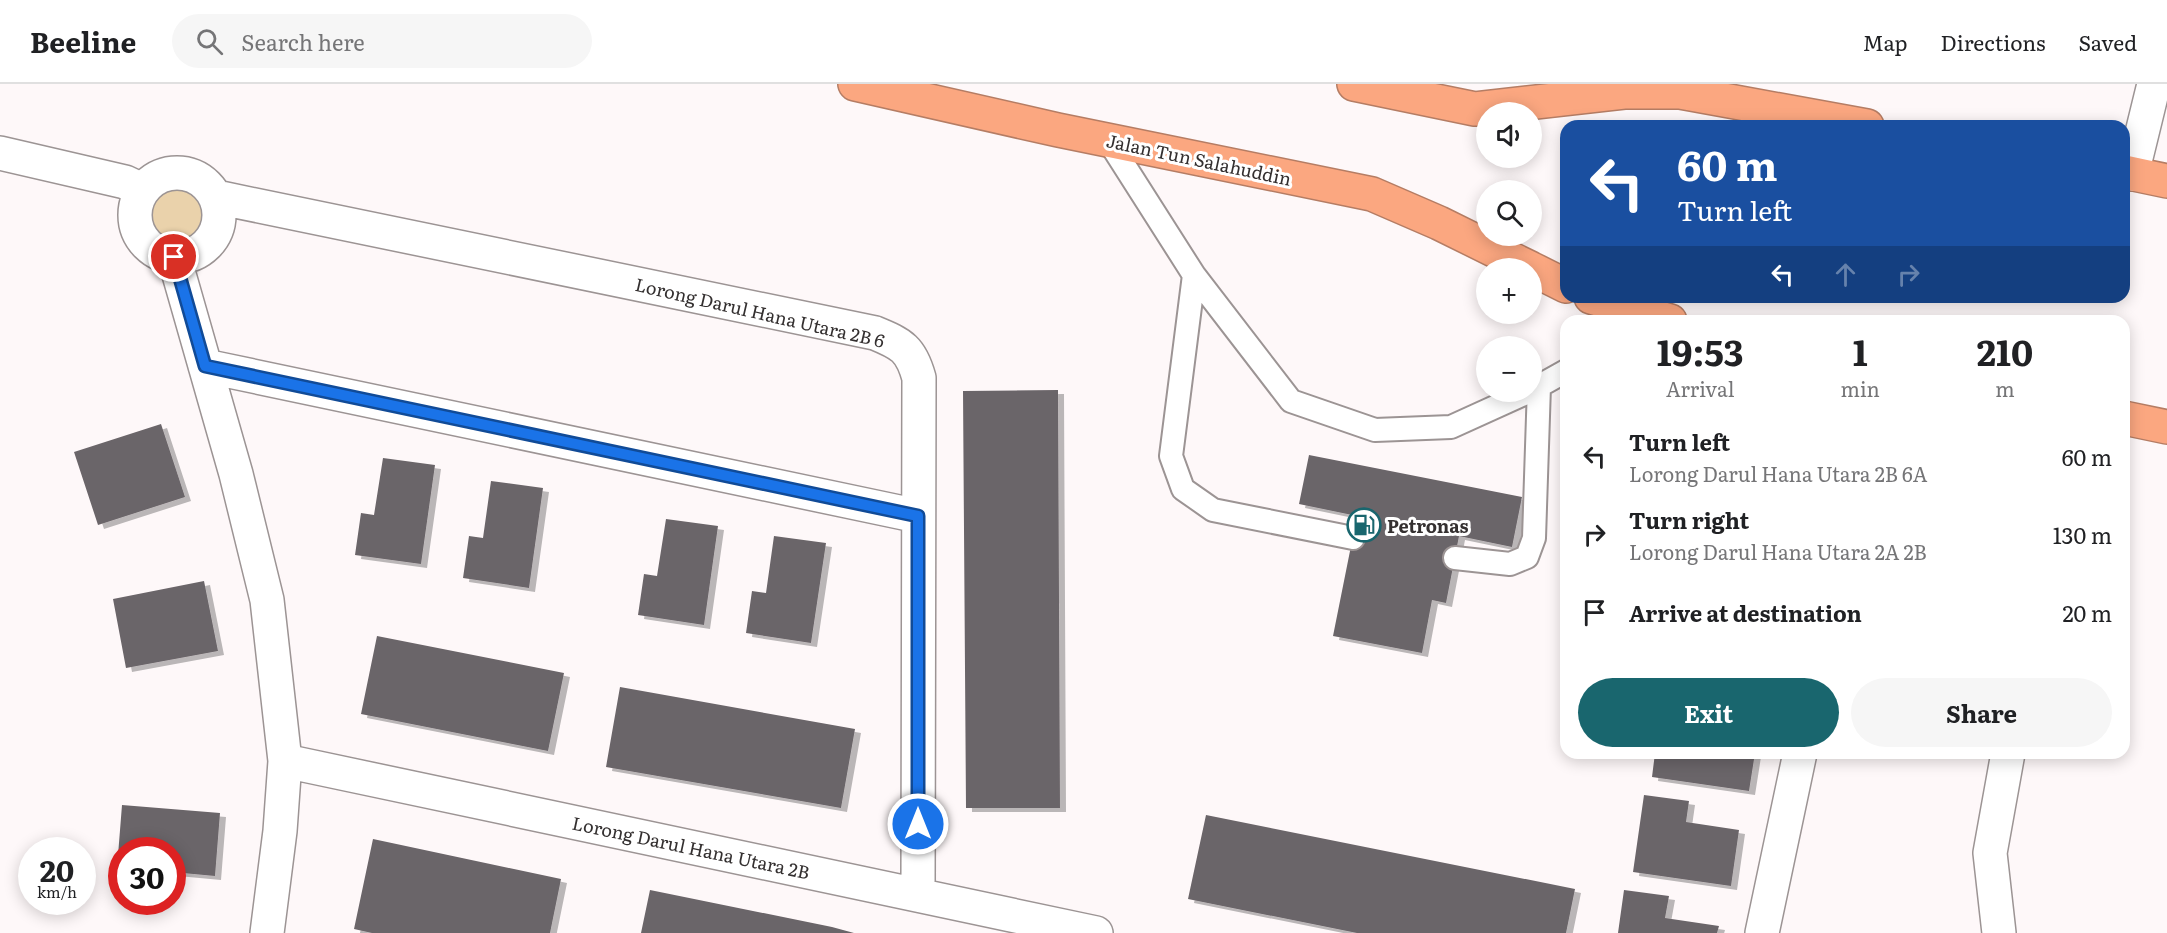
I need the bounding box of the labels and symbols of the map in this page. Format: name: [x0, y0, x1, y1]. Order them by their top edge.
street label: Jalan Tun Salahuddin: [1104, 126, 1294, 192]
pin: [148, 231, 199, 282]
street label: Lorong Darul Hana Utara 2B 6: [633, 270, 888, 354]
fuel station icon: Petronas: [1346, 507, 1382, 543]
place label: Petronas: [1387, 512, 1469, 539]
position arrow: [886, 792, 950, 856]
street label: Lorong Darul Hana Utara 2B: [570, 809, 812, 885]
speed limit sign: 30: [108, 837, 186, 915]

